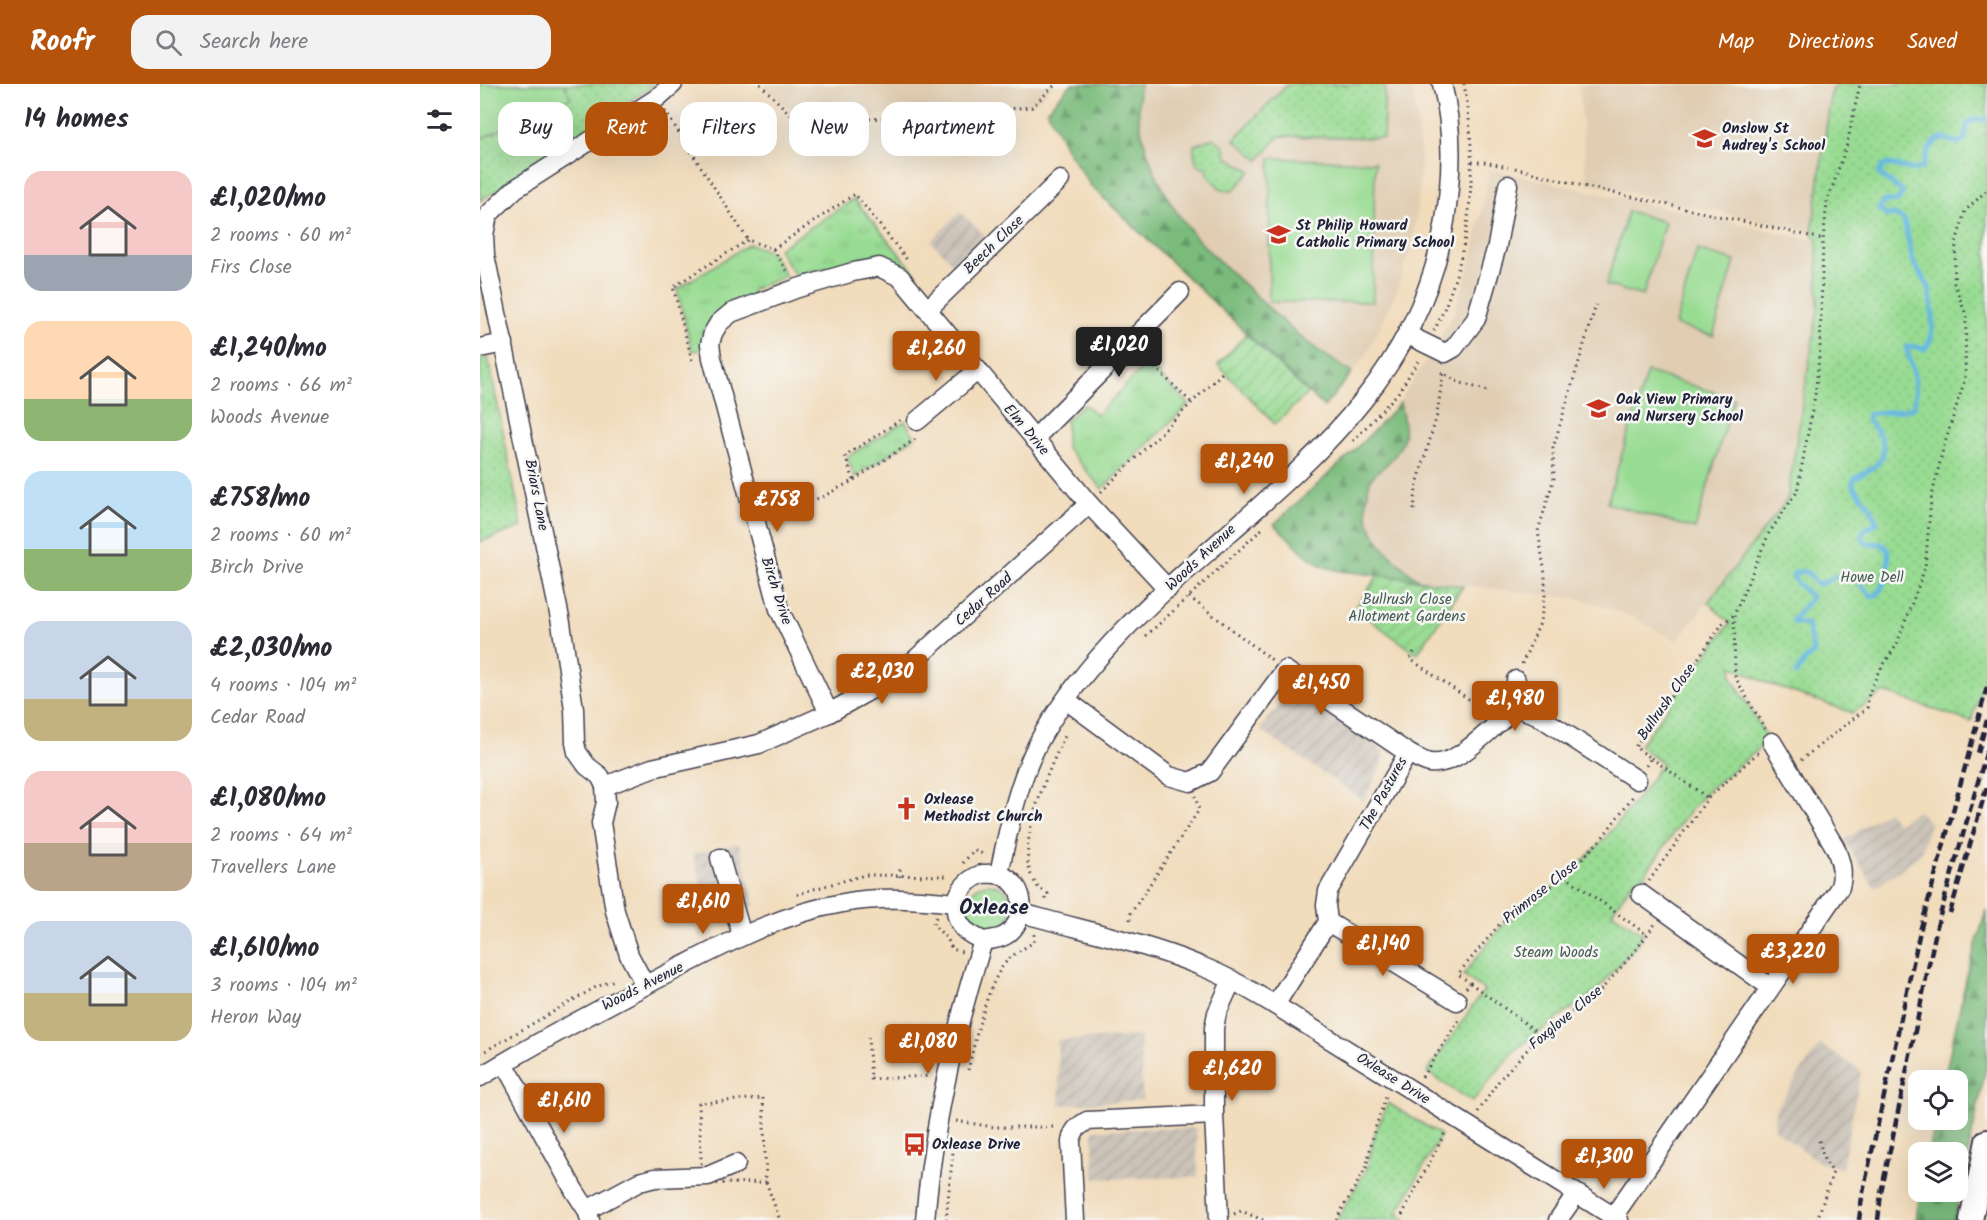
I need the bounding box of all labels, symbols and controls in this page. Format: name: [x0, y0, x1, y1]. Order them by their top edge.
search box: [131, 15, 551, 69]
text: Roofr: [30, 20, 95, 65]
text: Search here: [200, 25, 308, 60]
icon: search: [152, 26, 185, 59]
text: Map: [1718, 26, 1754, 59]
text: Directions: [1787, 26, 1874, 59]
text: Saved: [1907, 26, 1957, 59]
text: 14 homes: [24, 99, 129, 141]
chip: Buy: [498, 102, 573, 156]
chip: Rent: [585, 102, 668, 156]
chip: Filters: [680, 102, 777, 156]
chip: New: [789, 102, 869, 156]
chip: Apartment: [881, 102, 1016, 156]
icon: filters: [423, 104, 456, 137]
place label: Onslow St Audrey's School: [1722, 117, 1825, 158]
school or university icon: Onslow St Audrey's School: [1691, 125, 1717, 151]
text: £1,020/mo: [210, 178, 326, 220]
icon: home: [72, 195, 144, 267]
street label: Beech Close: [958, 210, 1030, 280]
place label: St Philip Howard Catholic Primary School: [1296, 214, 1454, 255]
text: 2 rooms · 60 m²: [210, 220, 351, 252]
school or university icon: St Philip Howard Catholic Primary School: [1265, 222, 1291, 248]
text: Firs Close: [210, 252, 292, 284]
pin: £1,020: [1070, 327, 1168, 378]
text: £1,240/mo: [210, 328, 327, 370]
text: £1,020: [1090, 330, 1148, 362]
pin: £1,260: [887, 331, 985, 382]
text: £1,260: [907, 334, 965, 366]
icon: home: [72, 345, 144, 417]
text: 2 rooms · 66 m²: [210, 370, 352, 402]
place label: Oak View Primary and Nursery School: [1616, 388, 1743, 429]
school or university icon: Oak View Primary and Nursery School: [1585, 396, 1611, 422]
street label: Elm Drive: [997, 399, 1055, 462]
text: Woods Avenue: [210, 402, 329, 434]
pin: £1,240: [1195, 444, 1293, 495]
text: £1,240: [1215, 447, 1273, 479]
street label: Briars Lane: [517, 457, 555, 533]
text: £758/mo: [210, 478, 310, 520]
pin: £758: [741, 482, 813, 533]
text: £758: [754, 485, 800, 517]
icon: home: [72, 495, 144, 567]
street label: Woods Avenue: [1160, 519, 1242, 597]
text: 2 rooms · 60 m²: [210, 520, 351, 552]
text: Birch Drive: [210, 552, 303, 584]
street label: Birch Drive: [754, 554, 798, 628]
park label: Howe Dell: [1840, 566, 1904, 590]
street label: Cedar Road: [949, 567, 1019, 633]
park label: Bullrush Close Allotment Gardens: [1348, 588, 1466, 629]
text: £2,030/mo: [210, 628, 332, 670]
icon: home: [72, 645, 144, 717]
pin: £2,030: [833, 654, 931, 705]
text: £2,030: [851, 657, 914, 689]
street label: Bullrush Close: [1632, 658, 1703, 745]
pin: £1,450: [1272, 665, 1370, 716]
text: £1,450: [1292, 668, 1350, 700]
text: 4 rooms · 104 m²: [210, 670, 356, 702]
pin: £1,980: [1466, 681, 1564, 732]
text: £1,980: [1486, 684, 1544, 716]
text: Cedar Road: [210, 702, 305, 734]
street label: The Pastures: [1354, 752, 1415, 835]
text: £1,080/mo: [210, 778, 326, 820]
place label: Oxlease Methodist Church: [924, 788, 1042, 829]
icon: home: [72, 795, 144, 867]
church icon: Oxlease Methodist Church: [893, 796, 919, 822]
text: 2 rooms · 64 m²: [210, 820, 352, 852]
text: Travellers Lane: [210, 852, 336, 884]
street label: Primrose Close: [1498, 854, 1585, 930]
pin: £1,610: [654, 884, 752, 935]
text: £1,610: [676, 887, 730, 919]
district label: Oxlease: [959, 892, 1029, 925]
pin: £1,140: [1334, 926, 1432, 977]
text: £1,610/mo: [210, 928, 319, 970]
text: £1,140: [1356, 929, 1410, 961]
pin: £3,220: [1744, 934, 1842, 985]
text: £3,220: [1761, 937, 1825, 969]
park label: Steam Woods: [1514, 941, 1599, 965]
icon: home: [72, 945, 144, 1017]
street label: Woods Avenue: [598, 956, 688, 1018]
text: 3 rooms · 104 m²: [210, 970, 357, 1002]
street label: Foxglove Close: [1524, 980, 1608, 1056]
text: Heron Way: [210, 1002, 301, 1034]
pin: £1,080: [879, 1024, 977, 1075]
text: £1,080: [899, 1027, 957, 1059]
street label: Oxlease Drive: [1351, 1047, 1435, 1111]
pin: £1,620: [1183, 1051, 1281, 1102]
text: £1,620: [1203, 1054, 1261, 1086]
map controls: [1908, 1070, 1968, 1202]
button: locate: [1908, 1070, 1968, 1130]
pin: £1,610: [515, 1083, 613, 1134]
text: £1,610: [537, 1086, 591, 1118]
bus stop icon: Oxlease Drive: [901, 1132, 927, 1158]
place label: Oxlease Drive: [932, 1133, 1021, 1157]
pin: £1,300: [1555, 1139, 1653, 1190]
text: £1,300: [1575, 1142, 1633, 1174]
button: layers: [1908, 1142, 1968, 1202]

